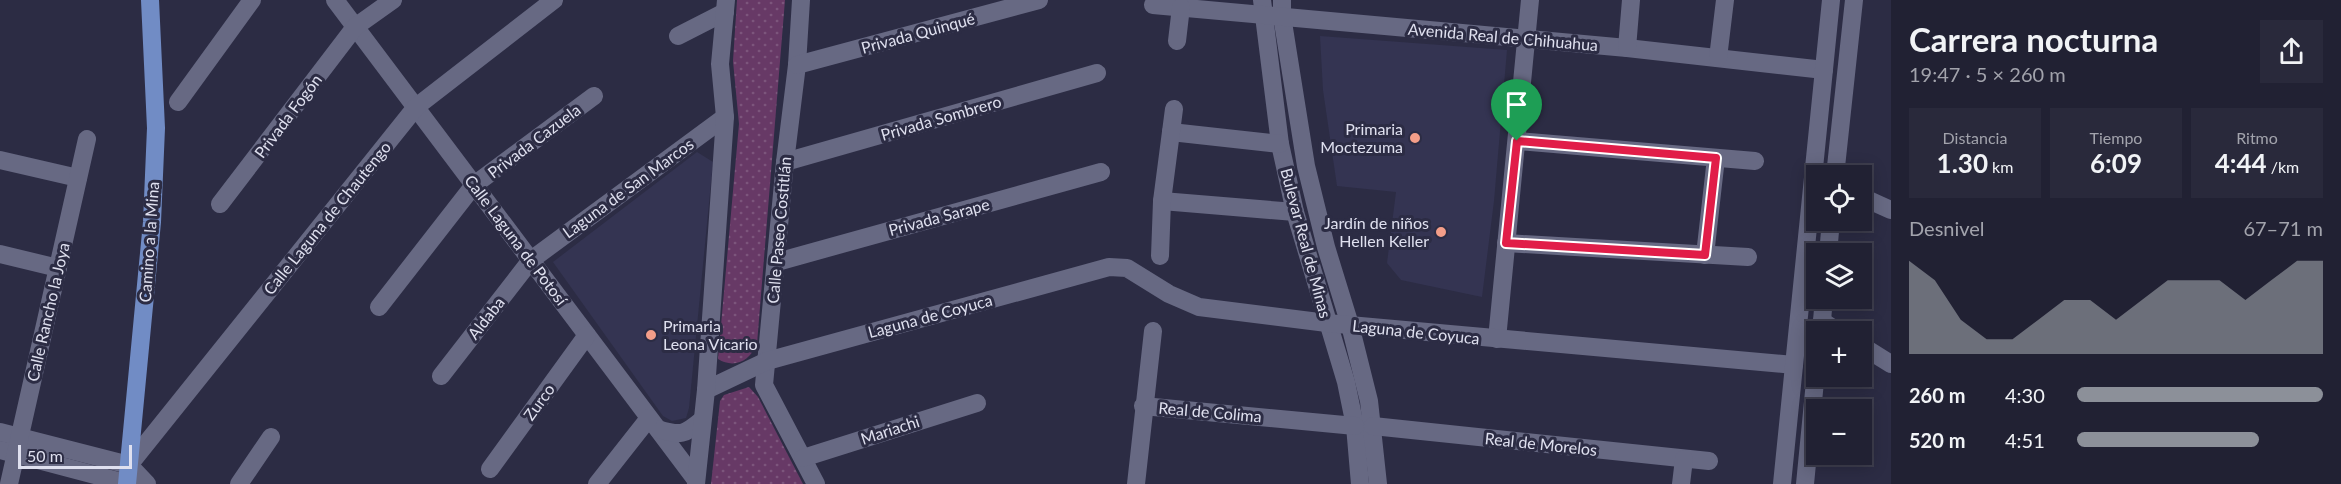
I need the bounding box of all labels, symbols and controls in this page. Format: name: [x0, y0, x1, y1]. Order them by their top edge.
street label: Privada Quinqué: [859, 8, 977, 57]
street label: Avenida Real de Chihuahua: [1407, 19, 1599, 54]
text: Carrera nocturna: [1909, 19, 2158, 59]
button: share: [2260, 20, 2323, 83]
text: 19:47 · 5 × 260 m: [1909, 62, 2066, 86]
street label: Privada Fogón: [250, 70, 325, 161]
pin: [1491, 79, 1542, 141]
icon: arrive: [1500, 88, 1533, 121]
street label: Privada Sombrero: [878, 91, 1003, 144]
street label: Privada Cazuela: [484, 100, 584, 182]
place label: Primaria Moctezuma: [1320, 119, 1403, 156]
text: Distancia: [1943, 128, 2007, 147]
text: Tiempo: [2090, 128, 2142, 147]
text: Ritmo: [2236, 128, 2278, 147]
marker: Primaria Moctezuma: [1408, 131, 1422, 145]
street label: Laguna de San Marcos: [559, 134, 697, 241]
street label: Calle Laguna de Chautengo: [259, 137, 394, 298]
text: 1.30: [1937, 147, 1988, 179]
text: 6:09: [2090, 147, 2142, 179]
text: 4:44: [2215, 147, 2267, 179]
street label: Calle Paseo Costitlán: [763, 156, 794, 304]
text: km: [1988, 157, 2013, 176]
text: /km: [2267, 157, 2299, 176]
map controls: [1806, 165, 1872, 465]
button: locate: [1806, 165, 1872, 231]
street label: Bulevar Real de Minas: [1277, 166, 1336, 320]
street label: Calle Laguna de Potosí: [461, 171, 572, 310]
street label: Camino a la Mina: [135, 181, 162, 303]
street label: Privada Sarape: [886, 194, 991, 239]
place label: Jardín de niños Hellen Keller: [1324, 213, 1429, 250]
text: Desnivel: [1909, 216, 1985, 240]
text: 67–71 m: [2243, 216, 2323, 240]
marker: Jardín de niños Hellen Keller: [1434, 225, 1448, 239]
street label: Calle Rancho la Joya: [22, 241, 73, 383]
button: layers: [1806, 243, 1872, 309]
street label: Laguna de Coyuca: [866, 290, 994, 341]
street label: Aldaba: [463, 293, 508, 343]
street label: Laguna de Coyuca: [1351, 315, 1481, 348]
place label: Primaria Leona Vicario: [663, 316, 758, 353]
button: +: [1806, 321, 1872, 387]
marker: Primaria Leona Vicario: [644, 328, 658, 342]
street label: Zurco: [519, 380, 558, 424]
text: 260 m: [1909, 383, 1965, 407]
text: 4:30: [2005, 383, 2045, 407]
street label: Real de Colima: [1158, 398, 1262, 425]
button: −: [1806, 399, 1872, 465]
street label: Mariachi: [858, 411, 922, 448]
street label: Real de Morelos: [1484, 428, 1598, 459]
text: 520 m: [1909, 428, 1965, 452]
text: 4:51: [2005, 428, 2045, 452]
scale bar: [18, 442, 132, 470]
text: 50 m: [27, 446, 63, 465]

